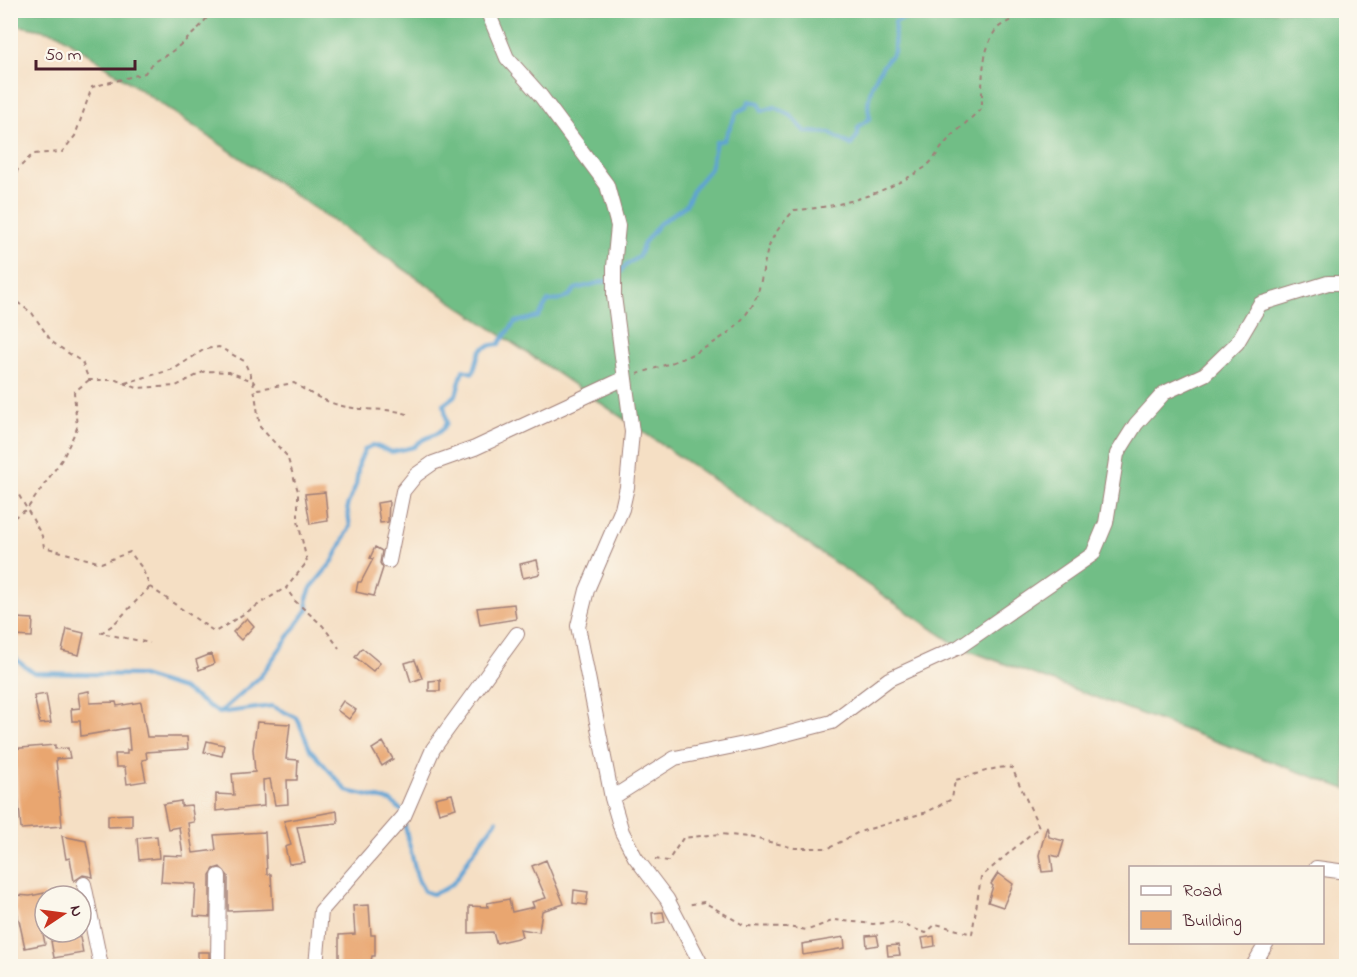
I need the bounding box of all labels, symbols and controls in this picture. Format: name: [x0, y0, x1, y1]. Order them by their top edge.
scale bar: [36, 33, 135, 71]
text: 50 m: [45, 43, 82, 69]
legend: [1129, 866, 1324, 944]
text: Road: [1183, 879, 1222, 905]
north arrow: [33, 884, 93, 944]
text: N: [63, 903, 89, 919]
text: Building: [1182, 909, 1242, 936]

